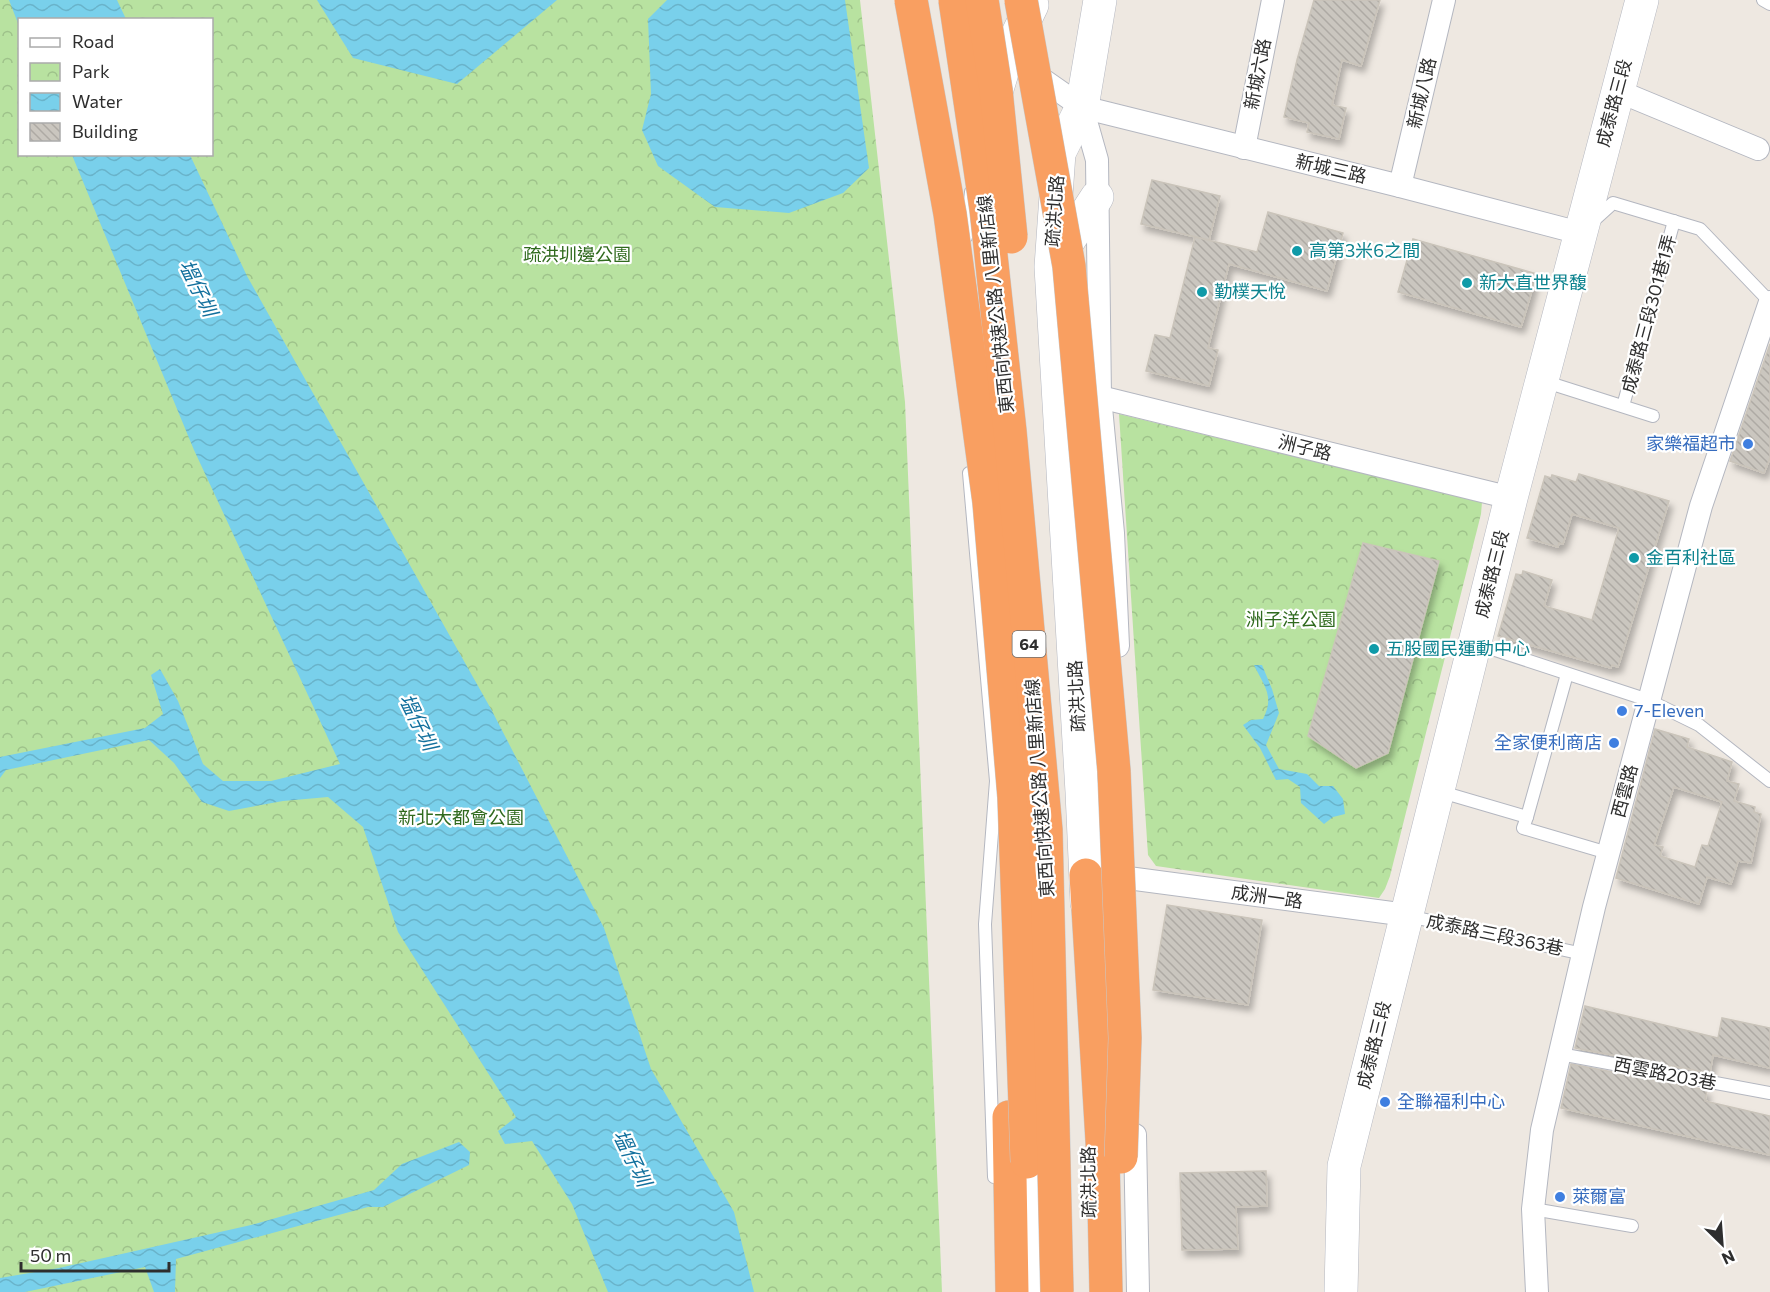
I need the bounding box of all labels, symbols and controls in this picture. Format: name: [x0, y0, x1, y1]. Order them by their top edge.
legend: [18, 18, 213, 156]
text: Road: [72, 30, 114, 52]
street label: 新城六路: [1239, 36, 1275, 111]
street label: 新城八路: [1402, 55, 1440, 130]
street label: 成泰路三段: [1591, 56, 1635, 149]
text: Park: [72, 60, 110, 82]
text: Water: [72, 90, 123, 112]
text: Building: [72, 120, 138, 142]
street label: 新城三路: [1294, 149, 1369, 187]
street label: 疏洪北路: [1041, 174, 1067, 248]
street label: 東西向快速公路 八里新店線: [973, 194, 1017, 414]
street label: 成泰路三段301巷1弄: [1616, 232, 1680, 396]
place label: 高第3米6之間: [1309, 239, 1420, 261]
park label: 疏洪圳邊公園: [523, 243, 631, 265]
marker: 高第3米6之間: [1290, 244, 1304, 258]
water label: 塭仔圳: [175, 255, 224, 322]
place label: 新大直世界馥: [1479, 271, 1587, 293]
marker: 新大直世界馥: [1460, 276, 1474, 290]
place label: 勤樸天悅: [1214, 280, 1286, 302]
marker: 勤樸天悅: [1195, 285, 1209, 299]
street label: 洲子路: [1276, 430, 1334, 464]
place label: 家樂福超市: [1646, 432, 1736, 454]
marker: 家樂福超市: [1741, 437, 1755, 451]
street label: 成泰路三段: [1469, 527, 1513, 620]
place label: 金百利社區: [1646, 546, 1736, 568]
marker: 金百利社區: [1627, 551, 1641, 565]
park label: 洲子洋公園: [1246, 608, 1336, 630]
road number: 64: [1012, 631, 1046, 657]
place label: 五股國民運動中心: [1386, 637, 1530, 659]
marker: 五股國民運動中心: [1367, 642, 1381, 656]
street label: 疏洪北路: [1063, 660, 1089, 733]
street label: 東西向快速公路 八里新店線: [1020, 678, 1058, 898]
water label: 塭仔圳: [395, 689, 444, 756]
place label: 7-Eleven: [1634, 699, 1704, 721]
marker: 7-Eleven: [1615, 704, 1629, 718]
place label: 全家便利商店: [1494, 731, 1602, 753]
marker: 全家便利商店: [1607, 736, 1621, 750]
street label: 西雲路: [1606, 762, 1642, 820]
park label: 新北大都會公園: [398, 806, 524, 828]
street label: 成洲一路: [1230, 880, 1304, 912]
street label: 成泰路三段363巷: [1425, 909, 1566, 959]
street label: 成泰路三段: [1351, 998, 1395, 1091]
street label: 西雲路203巷: [1612, 1052, 1718, 1094]
place label: 全聯福利中心: [1397, 1090, 1505, 1112]
marker: 全聯福利中心: [1378, 1095, 1392, 1109]
water label: 塭仔圳: [609, 1125, 658, 1192]
street label: 疏洪北路: [1076, 1146, 1100, 1218]
place label: 萊爾富: [1572, 1185, 1626, 1207]
marker: 萊爾富: [1553, 1190, 1567, 1204]
north arrow: [1692, 1214, 1752, 1274]
scale bar: [21, 1235, 170, 1273]
text: 50 m: [30, 1244, 71, 1266]
text: N: [1719, 1247, 1738, 1269]

